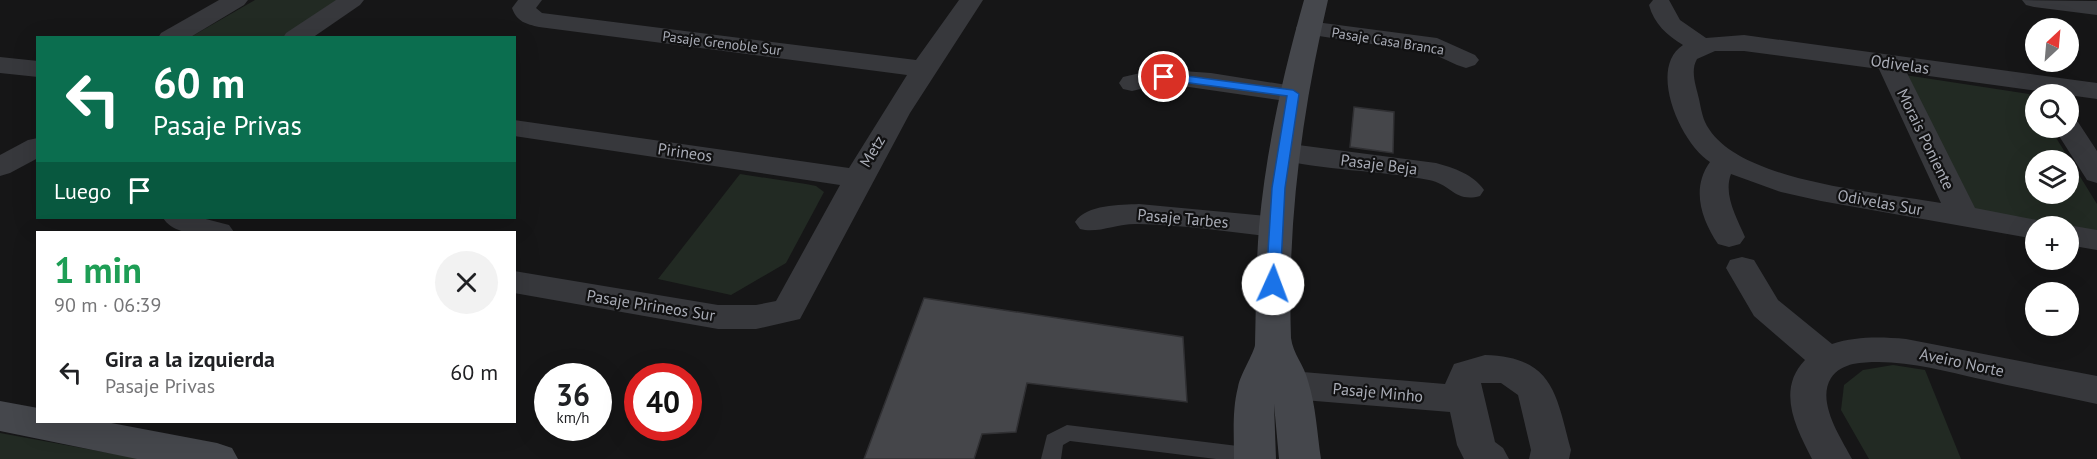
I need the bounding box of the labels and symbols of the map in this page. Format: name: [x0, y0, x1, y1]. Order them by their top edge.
north arrow: [2025, 18, 2079, 72]
street label: Pasaje Casa Branca: [1330, 23, 1446, 59]
street label: Pasaje Grenoble Sur: [662, 27, 783, 59]
street label: Odivelas: [1869, 50, 1931, 78]
pin: [1138, 51, 1189, 102]
street label: Morais Poniente: [1893, 85, 1959, 193]
street label: Metz: [855, 132, 889, 170]
street label: Pirineos: [656, 138, 714, 166]
street label: Pasaje Beja: [1339, 149, 1419, 179]
street label: Odivelas Sur: [1836, 185, 1924, 219]
street label: Pasaje Tarbes: [1137, 204, 1230, 232]
position arrow: [1241, 252, 1305, 316]
street label: Pasaje Pirineos Sur: [585, 285, 717, 325]
street label: Aveiro Norte: [1918, 343, 2006, 381]
speed limit sign: 40: [624, 363, 702, 441]
street label: Pasaje Minho: [1332, 378, 1424, 406]

